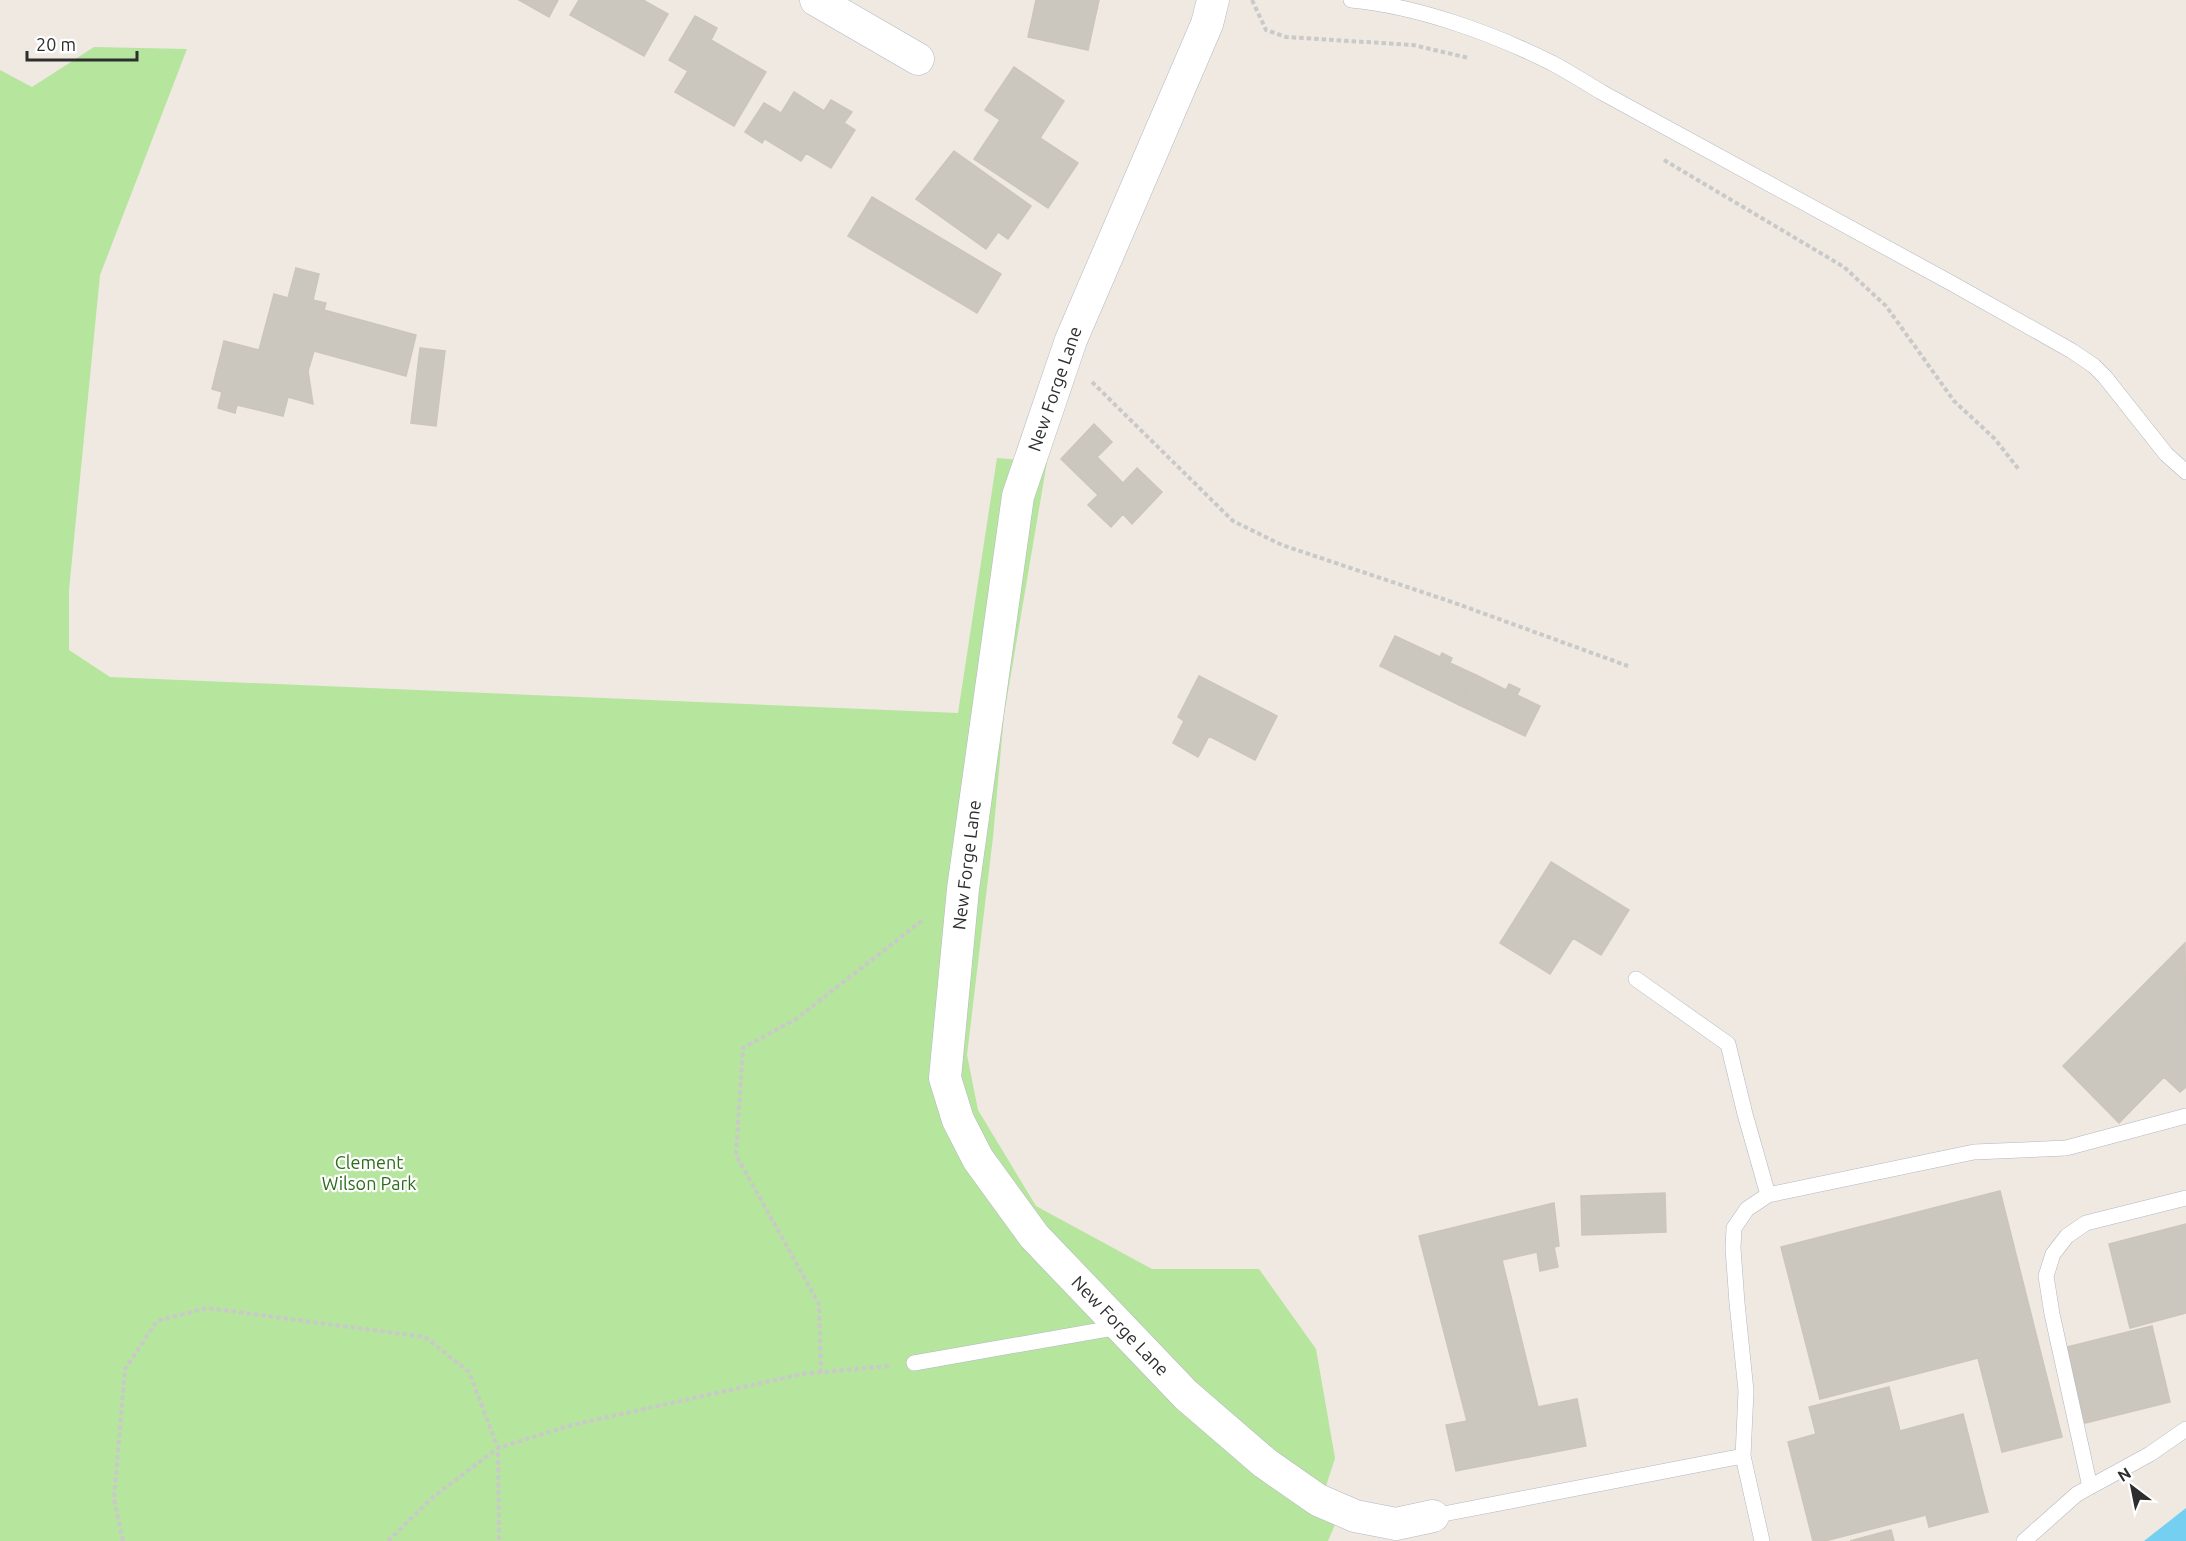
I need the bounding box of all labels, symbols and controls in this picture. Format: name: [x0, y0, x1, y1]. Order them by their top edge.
scale bar: [27, 24, 136, 62]
text: 20 m: [36, 34, 76, 54]
street label: New Forge Lane: [1023, 324, 1085, 454]
street label: New Forge Lane: [948, 799, 984, 931]
park label: Clement Wilson Park: [322, 1152, 416, 1193]
street label: New Forge Lane: [1068, 1271, 1173, 1379]
north arrow: [2102, 1457, 2162, 1517]
text: N: [2114, 1463, 2134, 1485]

